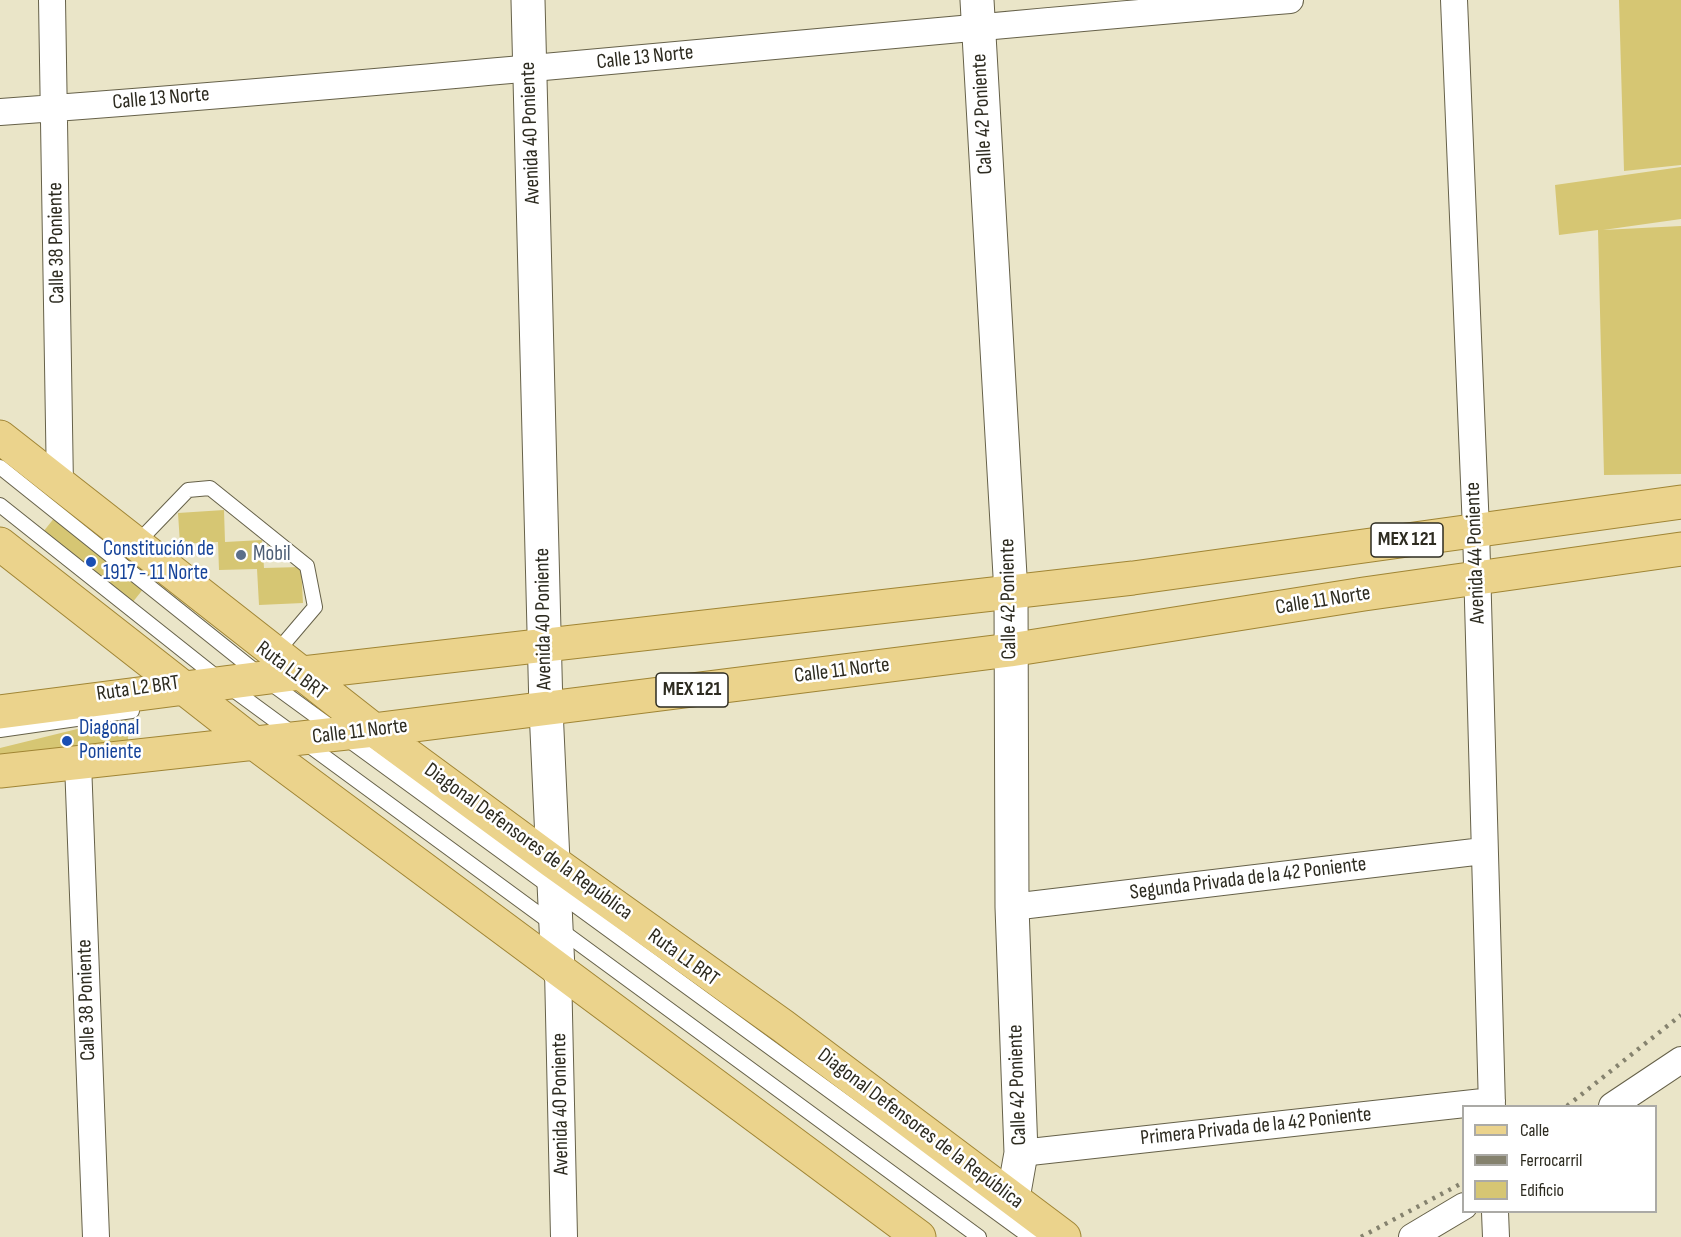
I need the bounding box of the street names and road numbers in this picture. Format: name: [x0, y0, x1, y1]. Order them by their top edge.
street label: Calle 13 Norte: [595, 40, 695, 76]
street label: Calle 42 Poniente: [967, 53, 999, 175]
street label: Avenida 40 Poniente: [516, 61, 546, 205]
street label: Calle 13 Norte: [111, 82, 211, 116]
street label: Calle 38 Poniente: [43, 182, 71, 304]
street label: Avenida 44 Poniente: [1461, 482, 1491, 624]
road number: MEX 121: [1371, 523, 1443, 557]
street label: Calle 42 Poniente: [995, 538, 1023, 660]
street label: Avenida 40 Poniente: [530, 548, 558, 690]
street label: Calle 11 Norte: [1274, 581, 1372, 621]
street label: Ruta L1 BRT: [251, 636, 331, 706]
street label: Calle 11 Norte: [793, 653, 891, 689]
street label: Ruta L2 BRT: [95, 671, 181, 707]
road number: MEX 121: [656, 673, 728, 707]
street label: Calle 11 Norte: [311, 714, 409, 750]
street label: Diagonal Defensores de la República: [419, 758, 637, 926]
street label: Segunda Privada de la 42 Poniente: [1128, 852, 1368, 906]
street label: Ruta L1 BRT: [642, 924, 724, 992]
street label: Calle 38 Poniente: [72, 939, 102, 1061]
street label: Calle 42 Poniente: [1003, 1024, 1033, 1146]
street label: Avenida 40 Poniente: [547, 1033, 575, 1175]
street label: Diagonal Defensores de la República: [812, 1043, 1028, 1215]
street label: Primera Privada de la 42 Poniente: [1139, 1102, 1373, 1152]

